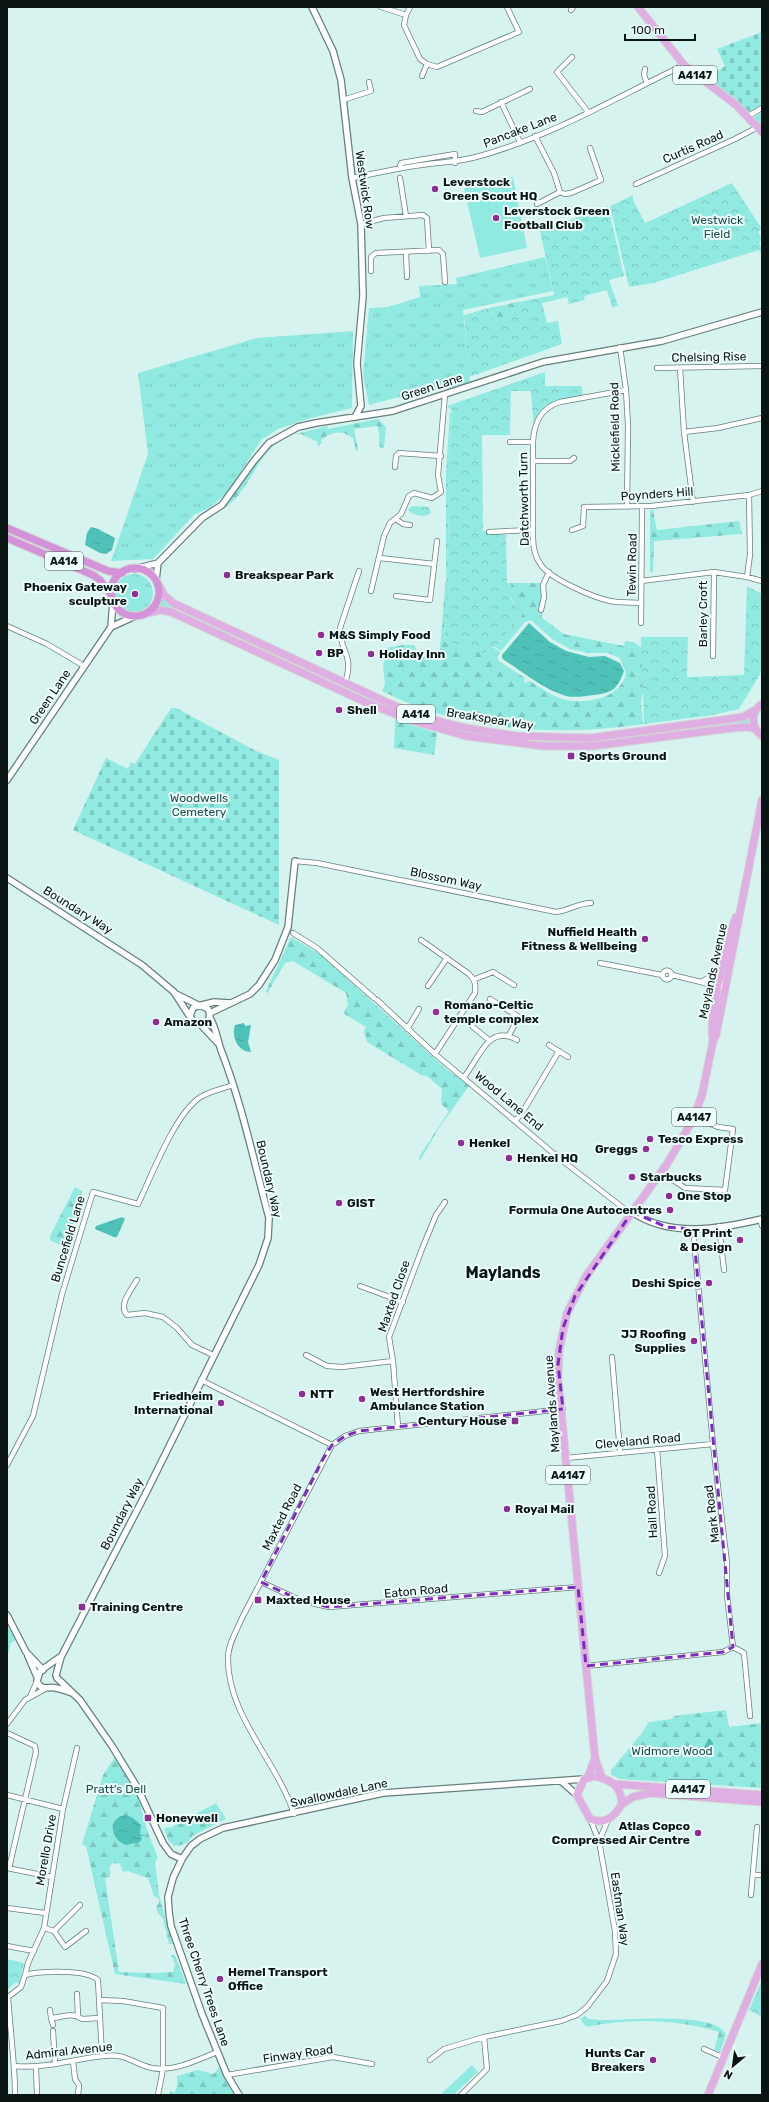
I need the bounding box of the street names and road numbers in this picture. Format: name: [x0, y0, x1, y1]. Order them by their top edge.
road number: A4147: [673, 66, 717, 84]
street label: Pancake Lane: [481, 109, 559, 150]
street label: Curtis Road: [661, 127, 725, 167]
street label: Westwick Row: [353, 150, 377, 231]
street label: Chelsing Rise: [671, 349, 747, 365]
street label: Green Lane: [400, 370, 465, 403]
street label: Micklefield Road: [607, 382, 623, 472]
street label: Datchworth Turn: [516, 452, 532, 546]
street label: Poynders Hill: [620, 484, 694, 504]
street label: Tewin Road: [624, 533, 640, 597]
road number: A414: [45, 552, 83, 570]
street label: Barley Croft: [696, 580, 710, 647]
street label: Green Lane: [26, 666, 74, 727]
road number: A414: [397, 705, 435, 723]
street label: Breakspear Way: [445, 705, 535, 733]
street label: Blossom Way: [409, 865, 483, 893]
street label: Boundary Way: [41, 883, 116, 937]
street label: Maylands Avenue: [696, 922, 730, 1020]
street label: Wood Lane End: [472, 1068, 546, 1134]
road number: A4147: [672, 1108, 716, 1126]
street label: Boundary Way: [253, 1139, 285, 1220]
street label: Buncefield Lane: [48, 1194, 88, 1284]
street label: Maxted Close: [375, 1258, 413, 1334]
street label: Maylands Avenue: [542, 1355, 562, 1453]
street label: Cleveland Road: [595, 1430, 681, 1452]
road number: A4147: [546, 1466, 590, 1484]
street label: Boundary Way: [98, 1475, 146, 1552]
street label: Maxted Road: [259, 1481, 305, 1553]
street label: Mark Road: [702, 1484, 722, 1544]
street label: Hall Road: [644, 1485, 660, 1539]
street label: Eaton Road: [383, 1581, 449, 1601]
street label: Swallowdale Lane: [289, 1776, 389, 1810]
road number: A4147: [666, 1780, 710, 1798]
street label: Morello Drive: [33, 1813, 59, 1887]
street label: Eastman Way: [608, 1871, 632, 1947]
street label: Three Cherry Trees Lane: [175, 1916, 233, 2048]
street label: Admiral Avenue: [25, 2039, 113, 2063]
street label: Finway Road: [262, 2042, 334, 2066]

